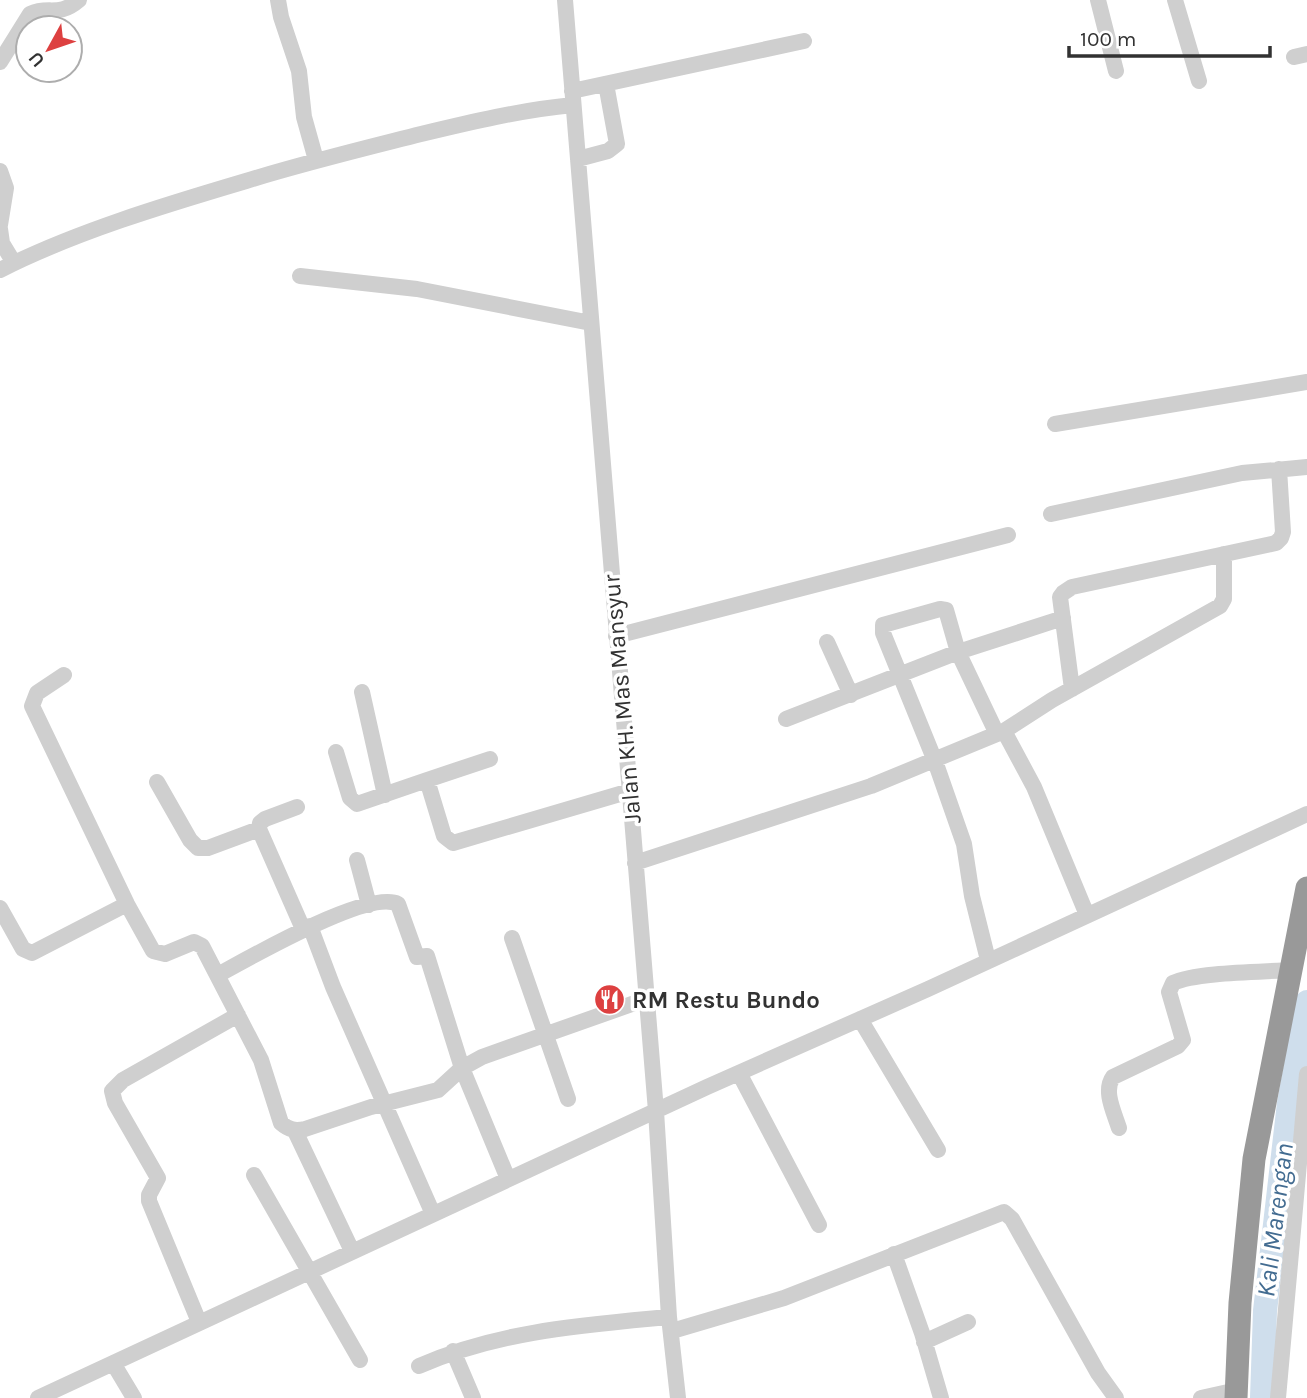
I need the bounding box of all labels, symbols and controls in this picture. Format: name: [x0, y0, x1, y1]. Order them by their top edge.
north arrow: [14, 14, 84, 84]
scale bar: [1069, 14, 1270, 58]
text: 100 m: [1080, 27, 1137, 51]
text: U: [24, 47, 49, 71]
street label: Jalan KH. Mas Mansyur: [597, 573, 647, 825]
restaurant icon: RM Restu Bundo: [592, 983, 626, 1017]
place label: RM Restu Bundo: [632, 986, 820, 1014]
water label: Kali Marengan: [1250, 1141, 1300, 1299]

